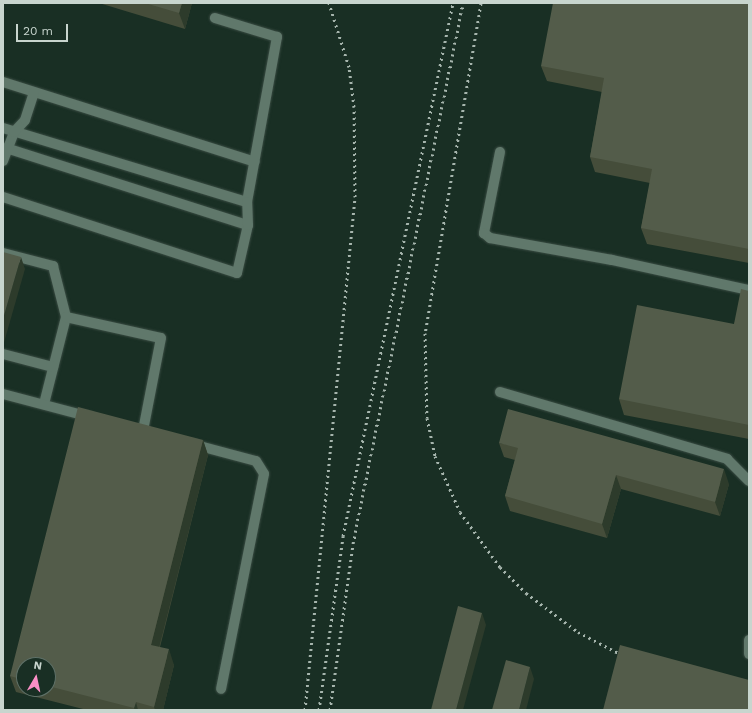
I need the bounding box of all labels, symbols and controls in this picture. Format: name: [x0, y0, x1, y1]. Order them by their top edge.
scale bar: [18, 16, 70, 42]
text: 20 m: [23, 24, 53, 38]
north arrow: [16, 657, 56, 697]
text: N: [33, 659, 43, 673]

